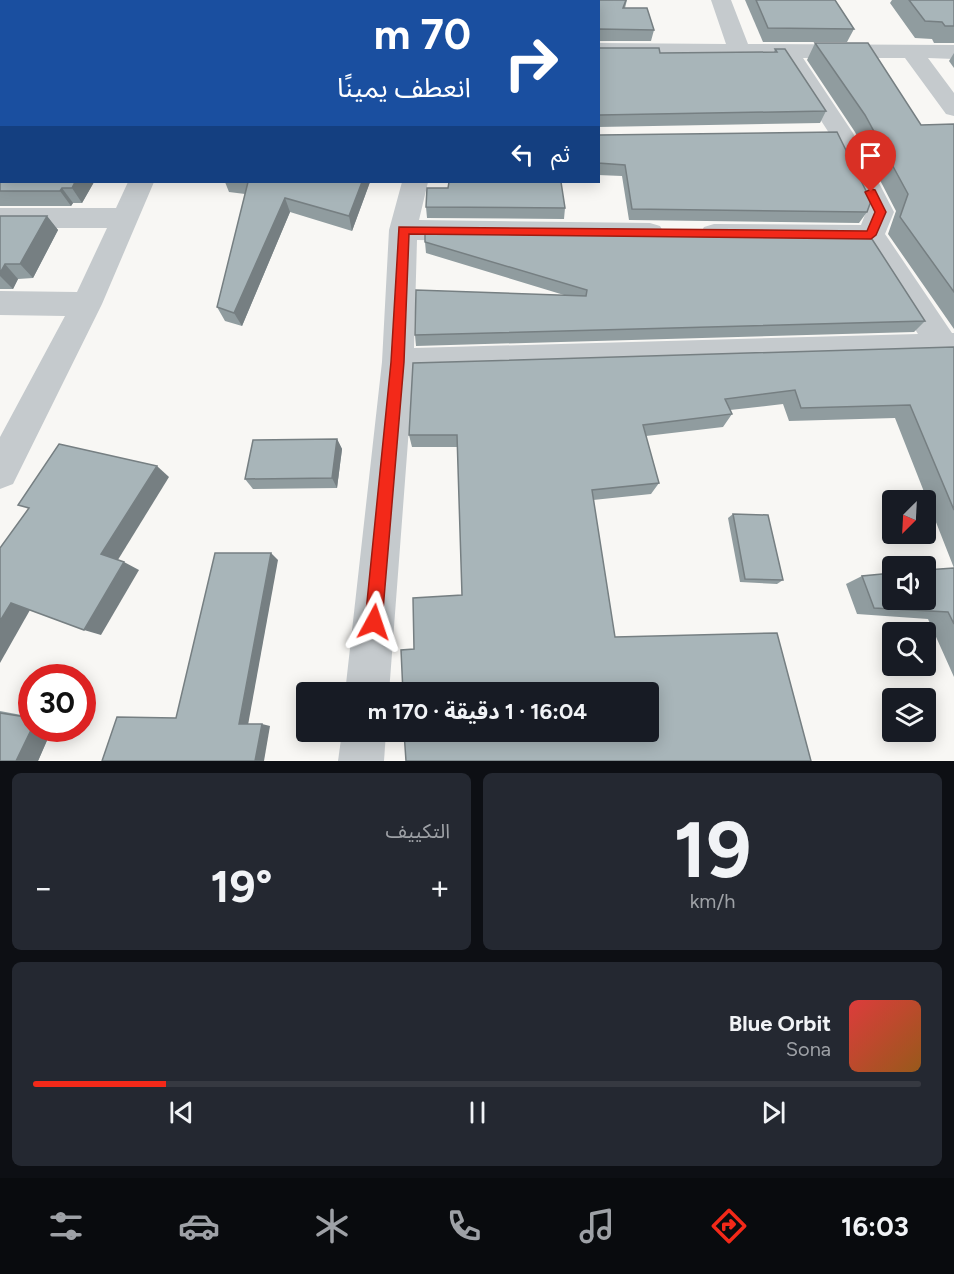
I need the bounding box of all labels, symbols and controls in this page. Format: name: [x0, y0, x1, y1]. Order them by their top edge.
text: 70 m: [374, 9, 471, 60]
icon: right: [492, 24, 570, 102]
text: انعطف يمينًا: [337, 71, 471, 104]
pin: [845, 130, 896, 192]
icon: left: [506, 138, 539, 171]
icon: arrive: [854, 139, 887, 172]
text: ثم: [551, 141, 570, 168]
north arrow: [882, 490, 936, 544]
map controls: [882, 490, 936, 742]
button: sound: [882, 556, 936, 610]
position arrow: [342, 590, 406, 654]
button: search: [882, 622, 936, 676]
speed limit sign: 30: [18, 664, 96, 742]
button: layers: [882, 688, 936, 742]
text: 16:04 · 1 دقيقة · 170 m: [368, 698, 587, 725]
text: 19: [673, 803, 752, 897]
text: التكييف: [386, 819, 450, 843]
text: 19°: [210, 859, 273, 913]
text: −: [33, 868, 54, 907]
text: +: [429, 868, 450, 907]
text: km/h: [690, 889, 735, 913]
text: Blue Orbit: [729, 1010, 831, 1037]
text: Sona: [786, 1037, 831, 1061]
icon: previous: [165, 1096, 198, 1129]
icon: pause: [461, 1096, 494, 1129]
icon: next: [757, 1096, 790, 1129]
icon: filters: [45, 1205, 87, 1247]
icon: car: [178, 1205, 220, 1247]
icon: climate: [311, 1205, 353, 1247]
icon: phone: [443, 1205, 485, 1247]
icon: music: [576, 1205, 618, 1247]
icon: directions: [708, 1205, 750, 1247]
text: 16:03: [841, 1210, 909, 1243]

